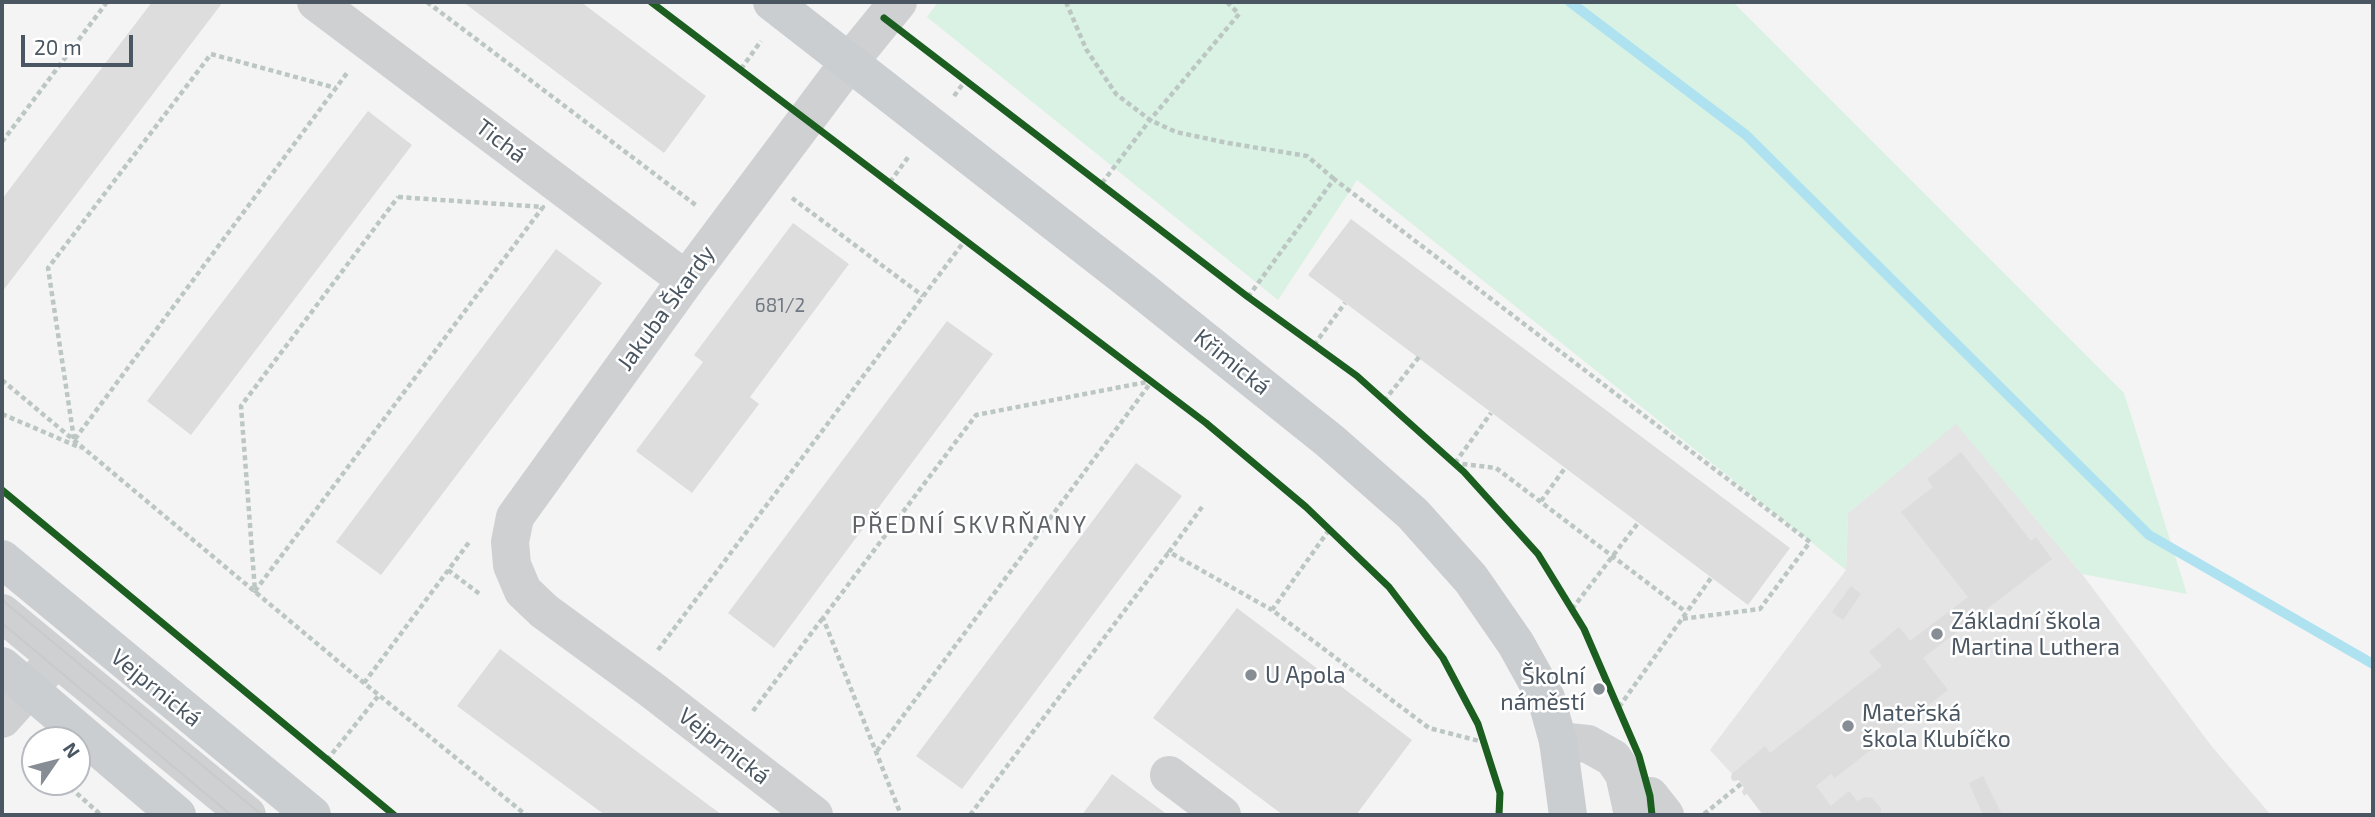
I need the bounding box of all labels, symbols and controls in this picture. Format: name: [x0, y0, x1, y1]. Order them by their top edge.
scale bar: [24, 21, 136, 65]
text: 20 m: [34, 34, 82, 59]
street label: Tichá: [470, 113, 532, 169]
street label: Jakuba Škardy: [611, 240, 721, 376]
house number: 681/2: [755, 295, 805, 317]
street label: Křimická: [1188, 323, 1276, 401]
district label: PŘEDNÍ SKVRŇANY: [854, 511, 1086, 539]
place label: Základní škola Martina Luthera: [1951, 607, 2120, 661]
marker: Základní škola Martina Luthera: [1929, 626, 1945, 642]
street label: Vejprnická: [105, 643, 207, 733]
place label: U Apola: [1265, 661, 1346, 689]
place label: Školní náměstí: [1500, 662, 1585, 716]
marker: U Apola: [1243, 667, 1259, 683]
marker: Školní náměstí: [1591, 681, 1607, 697]
place label: Mateřská škola Klubíčko: [1862, 699, 2011, 753]
street label: Vejprnická: [673, 702, 775, 790]
marker: Mateřská škola Klubíčko: [1840, 718, 1856, 734]
north arrow: [21, 726, 91, 796]
text: N: [59, 738, 85, 762]

